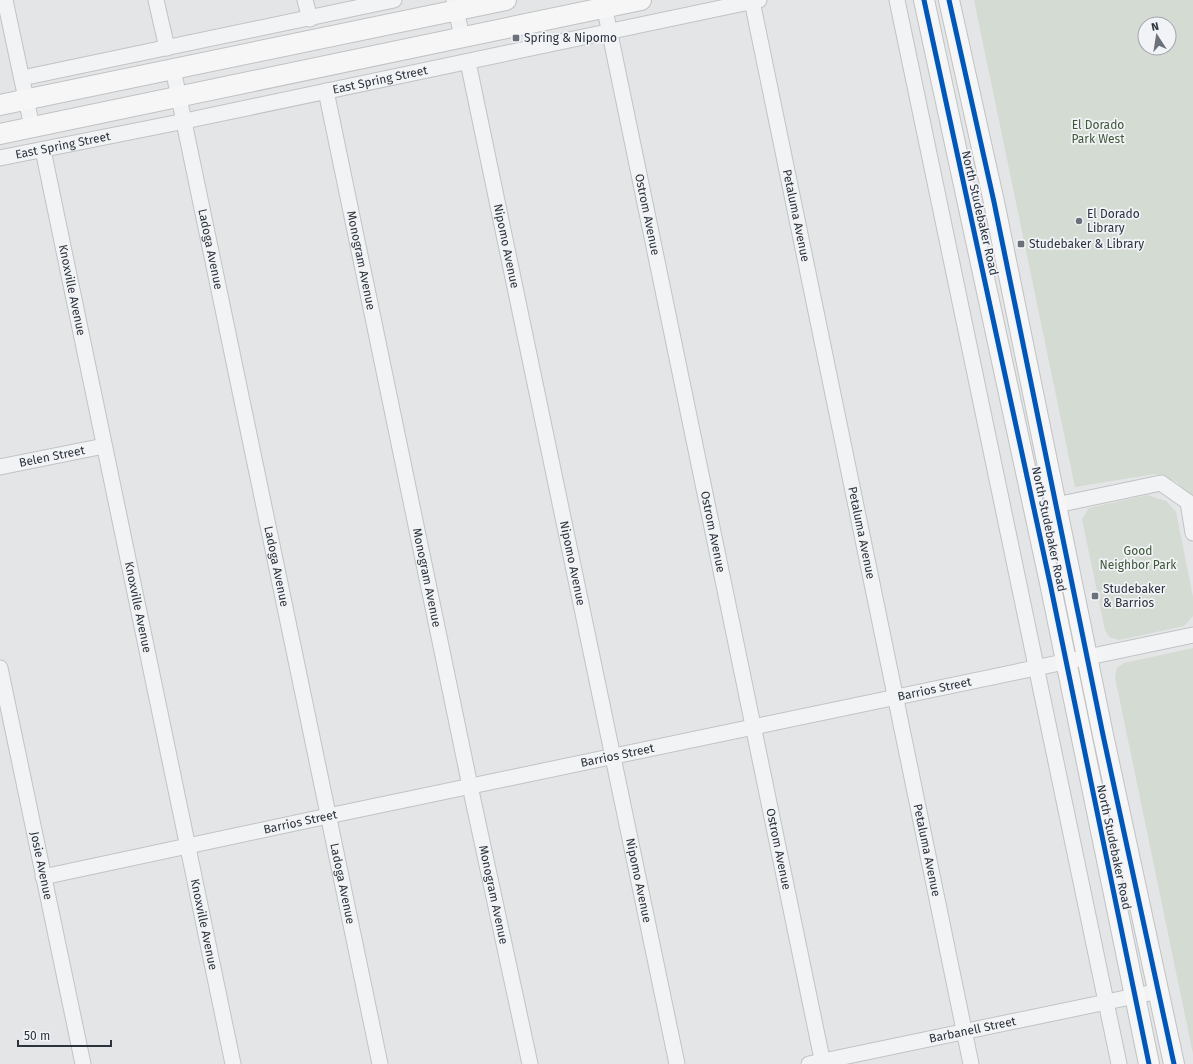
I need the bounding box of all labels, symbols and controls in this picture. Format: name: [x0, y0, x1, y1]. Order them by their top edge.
north arrow: [1137, 16, 1177, 56]
text: N: [1150, 20, 1160, 34]
place label: Spring & Nipomo: [524, 31, 617, 45]
marker: Spring & Nipomo: [511, 33, 521, 43]
street label: East Spring Street: [331, 63, 429, 97]
park label: El Dorado Park West: [1071, 118, 1125, 146]
street label: East Spring Street: [14, 129, 112, 162]
street label: North Studebaker Road: [959, 149, 1001, 277]
street label: Petaluma Avenue: [780, 168, 813, 263]
street label: Ostrom Avenue: [632, 172, 663, 256]
street label: Nipomo Avenue: [491, 202, 522, 290]
street label: Ladoga Avenue: [195, 207, 226, 291]
place label: El Dorado Library: [1087, 207, 1140, 235]
street label: Monogram Avenue: [344, 210, 378, 311]
marker: El Dorado Library: [1074, 216, 1084, 226]
place label: Studebaker & Library: [1029, 237, 1144, 251]
marker: Studebaker & Library: [1016, 239, 1026, 249]
street label: Knoxville Avenue: [56, 243, 88, 337]
street label: Belen Street: [18, 443, 87, 470]
street label: North Studebaker Road: [1029, 465, 1069, 593]
street label: Petaluma Avenue: [845, 485, 878, 580]
street label: Ostrom Avenue: [698, 490, 728, 574]
street label: Nipomo Avenue: [557, 520, 588, 607]
street label: Ladoga Avenue: [261, 525, 292, 608]
street label: Monogram Avenue: [410, 527, 444, 628]
park label: Good Neighbor Park: [1100, 544, 1177, 572]
street label: Knoxville Avenue: [122, 560, 154, 654]
place label: Studebaker & Barrios: [1103, 582, 1166, 610]
marker: Studebaker & Barrios: [1090, 591, 1100, 601]
street label: Barrios Street: [896, 674, 973, 704]
street label: Barrios Street: [579, 741, 656, 770]
street label: North Studebaker Road: [1094, 783, 1134, 911]
street label: Petaluma Avenue: [911, 803, 943, 898]
street label: Barrios Street: [262, 807, 339, 837]
street label: Ostrom Avenue: [763, 807, 794, 891]
street label: Josie Avenue: [27, 830, 55, 901]
street label: Nipomo Avenue: [623, 837, 654, 924]
street label: Ladoga Avenue: [327, 842, 358, 925]
street label: Monogram Avenue: [476, 844, 511, 945]
street label: Knoxville Avenue: [188, 878, 220, 971]
street label: Barbanell Street: [928, 1014, 1018, 1046]
scale bar: [18, 1022, 111, 1048]
text: 50 m: [24, 1029, 50, 1043]

